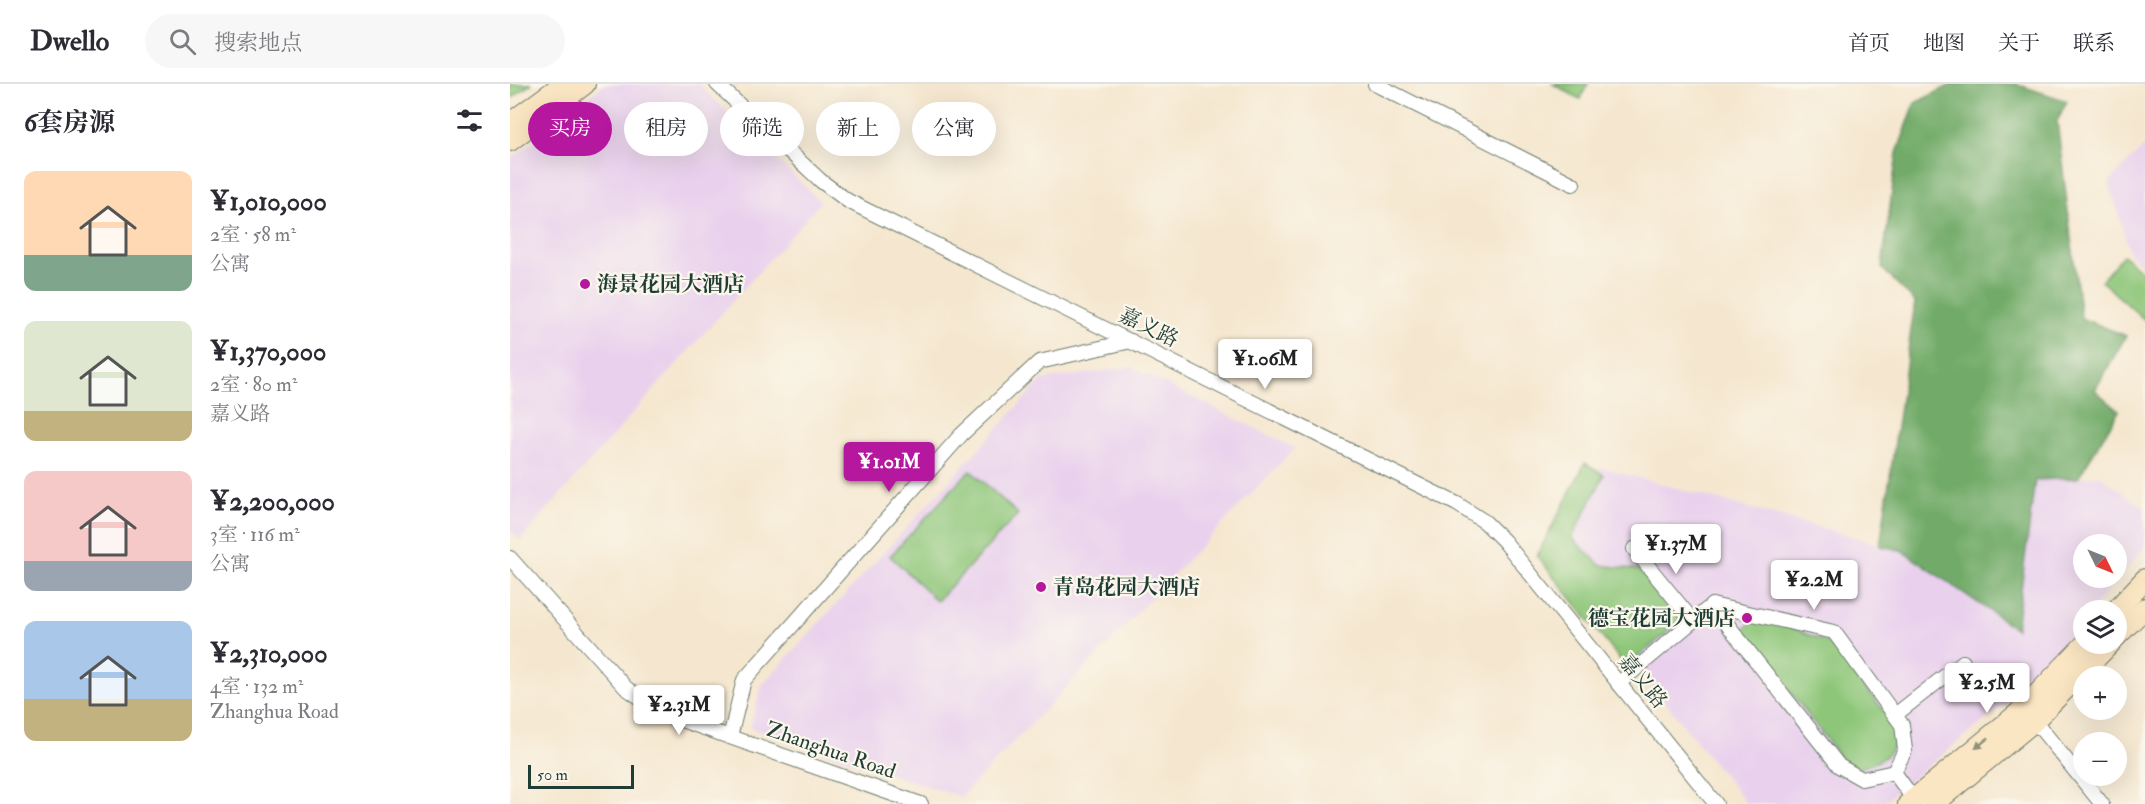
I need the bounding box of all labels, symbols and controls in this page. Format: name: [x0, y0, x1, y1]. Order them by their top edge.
search box: [145, 14, 565, 68]
text: Dwello: [30, 24, 109, 59]
icon: search: [166, 25, 199, 58]
text: 搜索地点: [214, 29, 302, 57]
text: 首页: [1848, 30, 1890, 57]
text: 地图: [1923, 30, 1965, 57]
text: 关于: [1998, 30, 2040, 57]
text: 联系: [2073, 30, 2115, 57]
chip: 买房: [528, 102, 612, 156]
chip: 租房: [624, 102, 708, 156]
chip: 筛选: [720, 102, 804, 156]
chip: 新上: [816, 102, 900, 156]
chip: 公寓: [912, 102, 996, 156]
icon: filters: [453, 104, 486, 137]
text: 6套房源: [24, 107, 115, 139]
text: ¥1,010,000: [210, 186, 327, 218]
icon: home: [72, 195, 144, 267]
text: 2室 · 58 m²: [210, 222, 296, 247]
text: 公寓: [210, 251, 250, 276]
place label: 海景花园大酒店: [597, 271, 744, 298]
marker: 海景花园大酒店: [578, 277, 592, 291]
street label: 嘉义路: [1115, 302, 1183, 353]
text: ¥1,370,000: [210, 336, 326, 368]
pin: ¥1.06M: [1216, 339, 1314, 390]
icon: home: [72, 345, 144, 417]
text: ¥1.06M: [1232, 346, 1298, 371]
text: 2室 · 80 m²: [210, 372, 297, 397]
text: 嘉义路: [210, 401, 270, 426]
pin: ¥1.01M: [840, 442, 938, 493]
text: ¥1.01M: [858, 449, 920, 474]
text: ¥2,200,000: [210, 486, 335, 518]
icon: home: [72, 495, 144, 567]
text: 3室 · 116 m²: [210, 522, 300, 547]
pin: ¥1.37M: [1627, 524, 1725, 575]
text: ¥1.37M: [1645, 531, 1707, 556]
north arrow: [2073, 534, 2127, 588]
map controls: [2073, 534, 2127, 786]
text: 公寓: [210, 551, 250, 576]
pin: ¥2.2M: [1772, 560, 1856, 611]
text: ¥2.2M: [1785, 567, 1843, 592]
place label: 青岛花园大酒店: [1053, 574, 1200, 601]
marker: 青岛花园大酒店: [1034, 580, 1048, 594]
button: layers: [2073, 600, 2127, 654]
place label: 德宝花园大酒店: [1588, 605, 1735, 632]
marker: 德宝花园大酒店: [1740, 611, 1754, 625]
text: ¥2,310,000: [210, 638, 328, 670]
icon: home: [72, 645, 144, 717]
street label: 嘉义路: [1612, 648, 1673, 714]
pin: ¥2.5M: [1945, 663, 2029, 714]
button: +: [2073, 666, 2127, 720]
text: ¥2.5M: [1959, 670, 2015, 695]
text: 4室 · 132 m²: [210, 674, 303, 699]
pin: ¥2.31M: [630, 685, 728, 736]
text: ¥2.31M: [647, 692, 711, 717]
text: Zhanghua Road: [210, 699, 339, 724]
street label: Zhanghua Road: [763, 716, 900, 785]
button: −: [2073, 732, 2127, 786]
one-way arrow: [1975, 736, 1990, 748]
scale bar: [528, 762, 634, 790]
text: 50 m: [537, 765, 568, 785]

